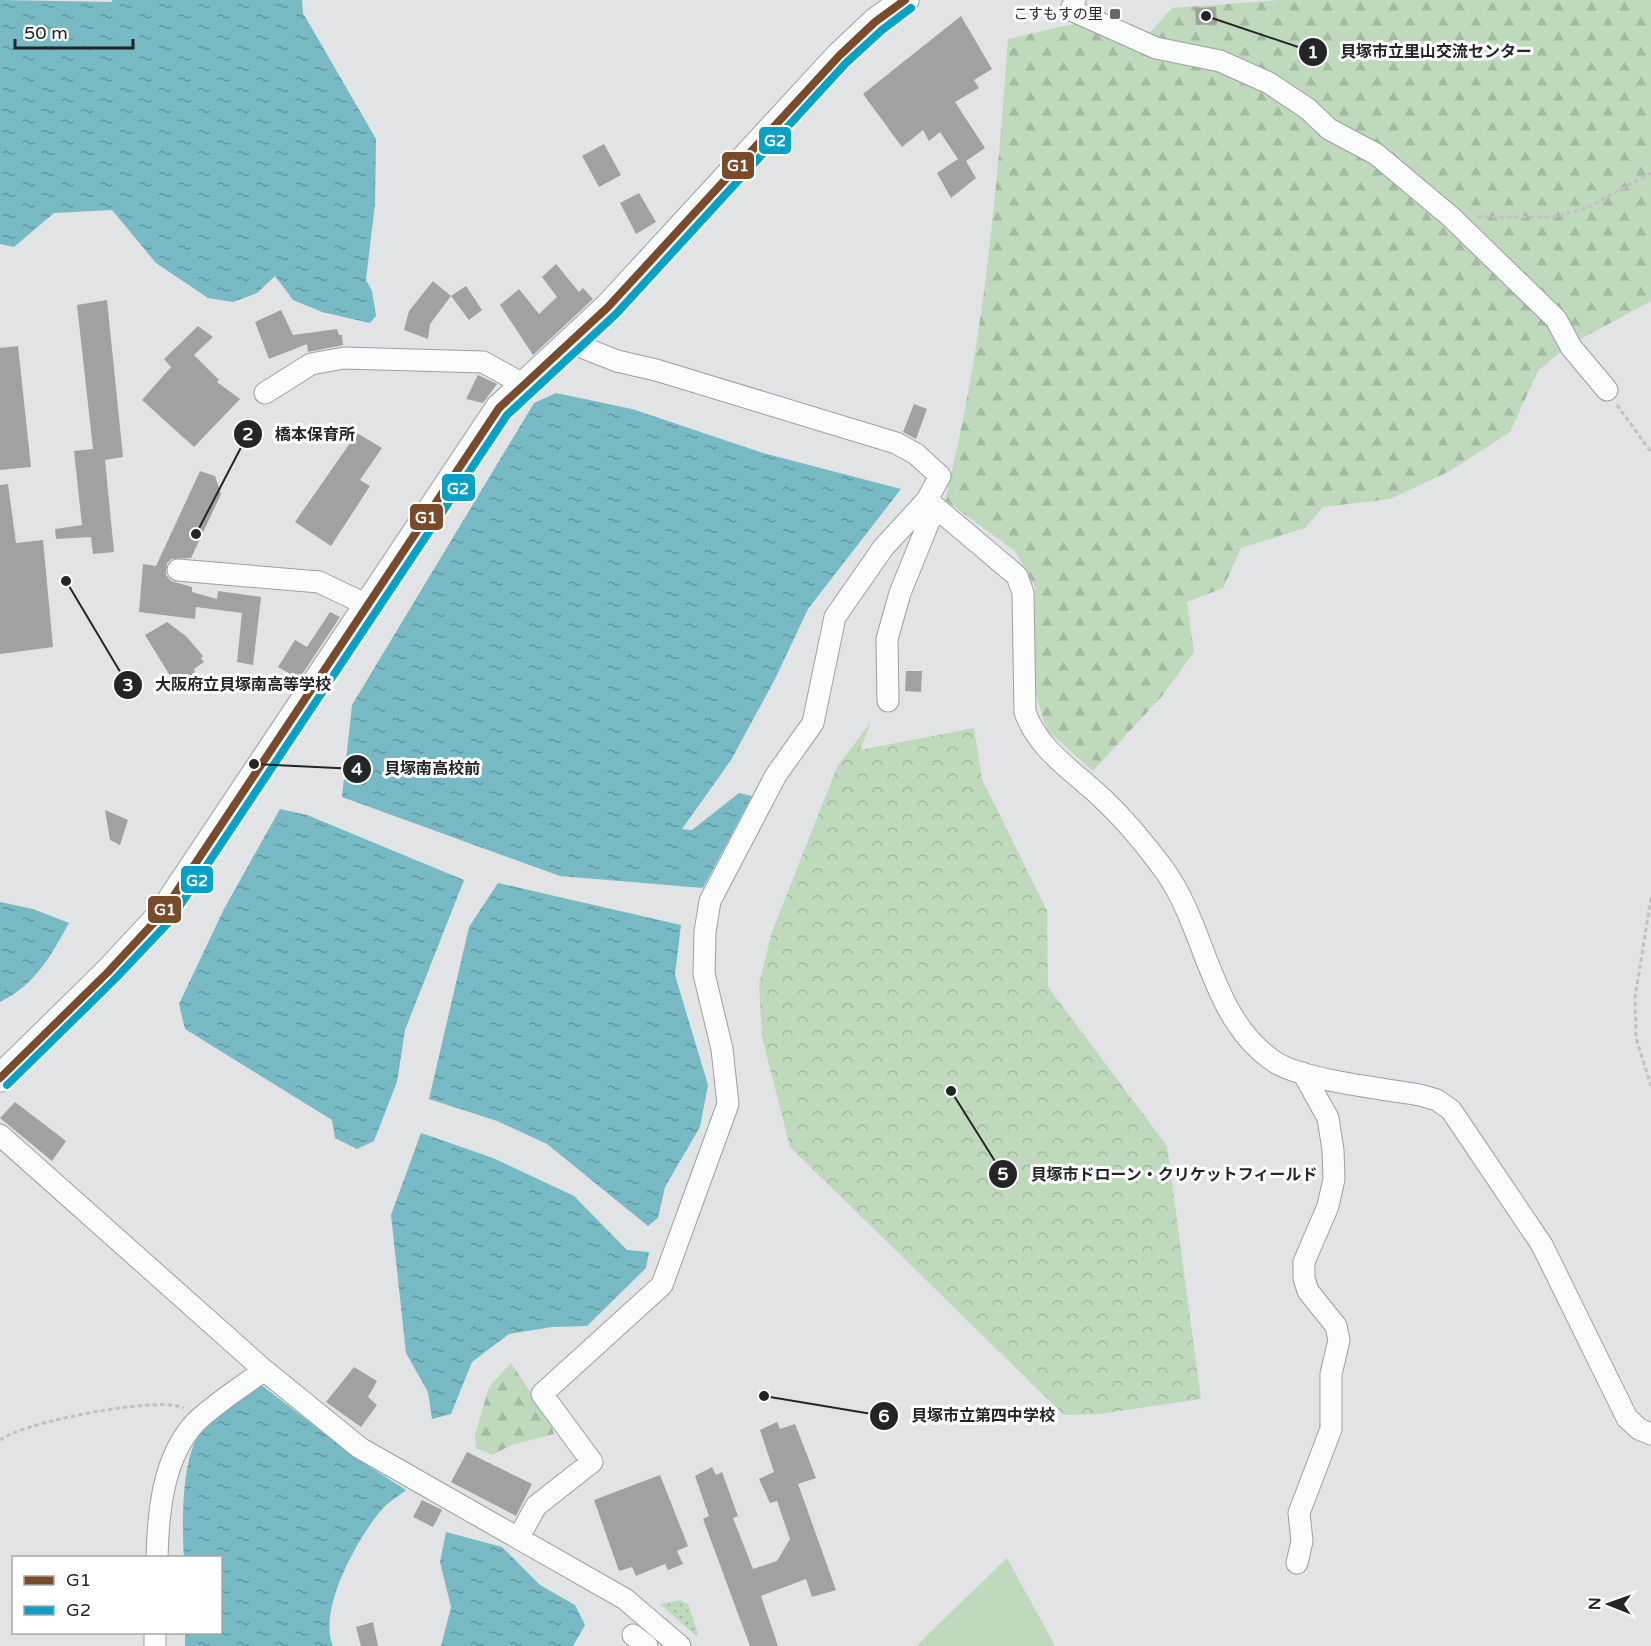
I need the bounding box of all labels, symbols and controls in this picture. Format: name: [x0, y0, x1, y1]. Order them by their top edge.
place label: こすもすの里: [1013, 5, 1103, 23]
marker: こすもすの里: [1108, 7, 1122, 21]
scale bar: [15, 12, 134, 50]
text: 50 m: [24, 22, 68, 44]
callout: 貝塚市立里山交流センター: [1298, 35, 1544, 69]
text: 1: [1307, 41, 1319, 63]
text: 貝塚市立里山交流センター: [1340, 42, 1532, 62]
line badge: G2: [758, 126, 792, 155]
text: G2: [764, 131, 786, 151]
line badge: G1: [721, 151, 755, 180]
text: G1: [727, 156, 749, 176]
callout: 橋本保育所: [233, 417, 367, 451]
text: 2: [242, 423, 254, 445]
text: 橋本保育所: [275, 425, 355, 445]
line badge: G2: [441, 473, 476, 502]
text: G2: [447, 479, 469, 499]
line badge: G1: [409, 503, 444, 531]
text: G1: [415, 508, 437, 528]
callout: 大阪府立貝塚南高等学校: [113, 668, 343, 702]
text: 3: [122, 674, 134, 696]
text: 大阪府立貝塚南高等学校: [155, 675, 331, 695]
callout: 貝塚南高校前: [342, 752, 492, 786]
text: 4: [351, 758, 363, 780]
text: 貝塚南高校前: [384, 759, 480, 779]
line badge: G2: [180, 865, 214, 894]
text: G2: [186, 871, 208, 891]
line badge: G1: [147, 895, 182, 924]
text: G1: [154, 900, 176, 920]
callout: 貝塚市ドローン・クリケットフィールド: [988, 1157, 1330, 1191]
text: 5: [997, 1163, 1009, 1185]
text: 貝塚市ドローン・クリケットフィールド: [1031, 1165, 1317, 1185]
callout: 貝塚市立第四中学校: [869, 1399, 1067, 1433]
text: 6: [878, 1405, 890, 1427]
text: 貝塚市立第四中学校: [911, 1406, 1055, 1426]
legend: [12, 1556, 222, 1634]
text: G1: [66, 1569, 91, 1591]
north arrow: [1579, 1574, 1639, 1634]
text: N: [1585, 1597, 1605, 1610]
text: G2: [66, 1599, 91, 1621]

